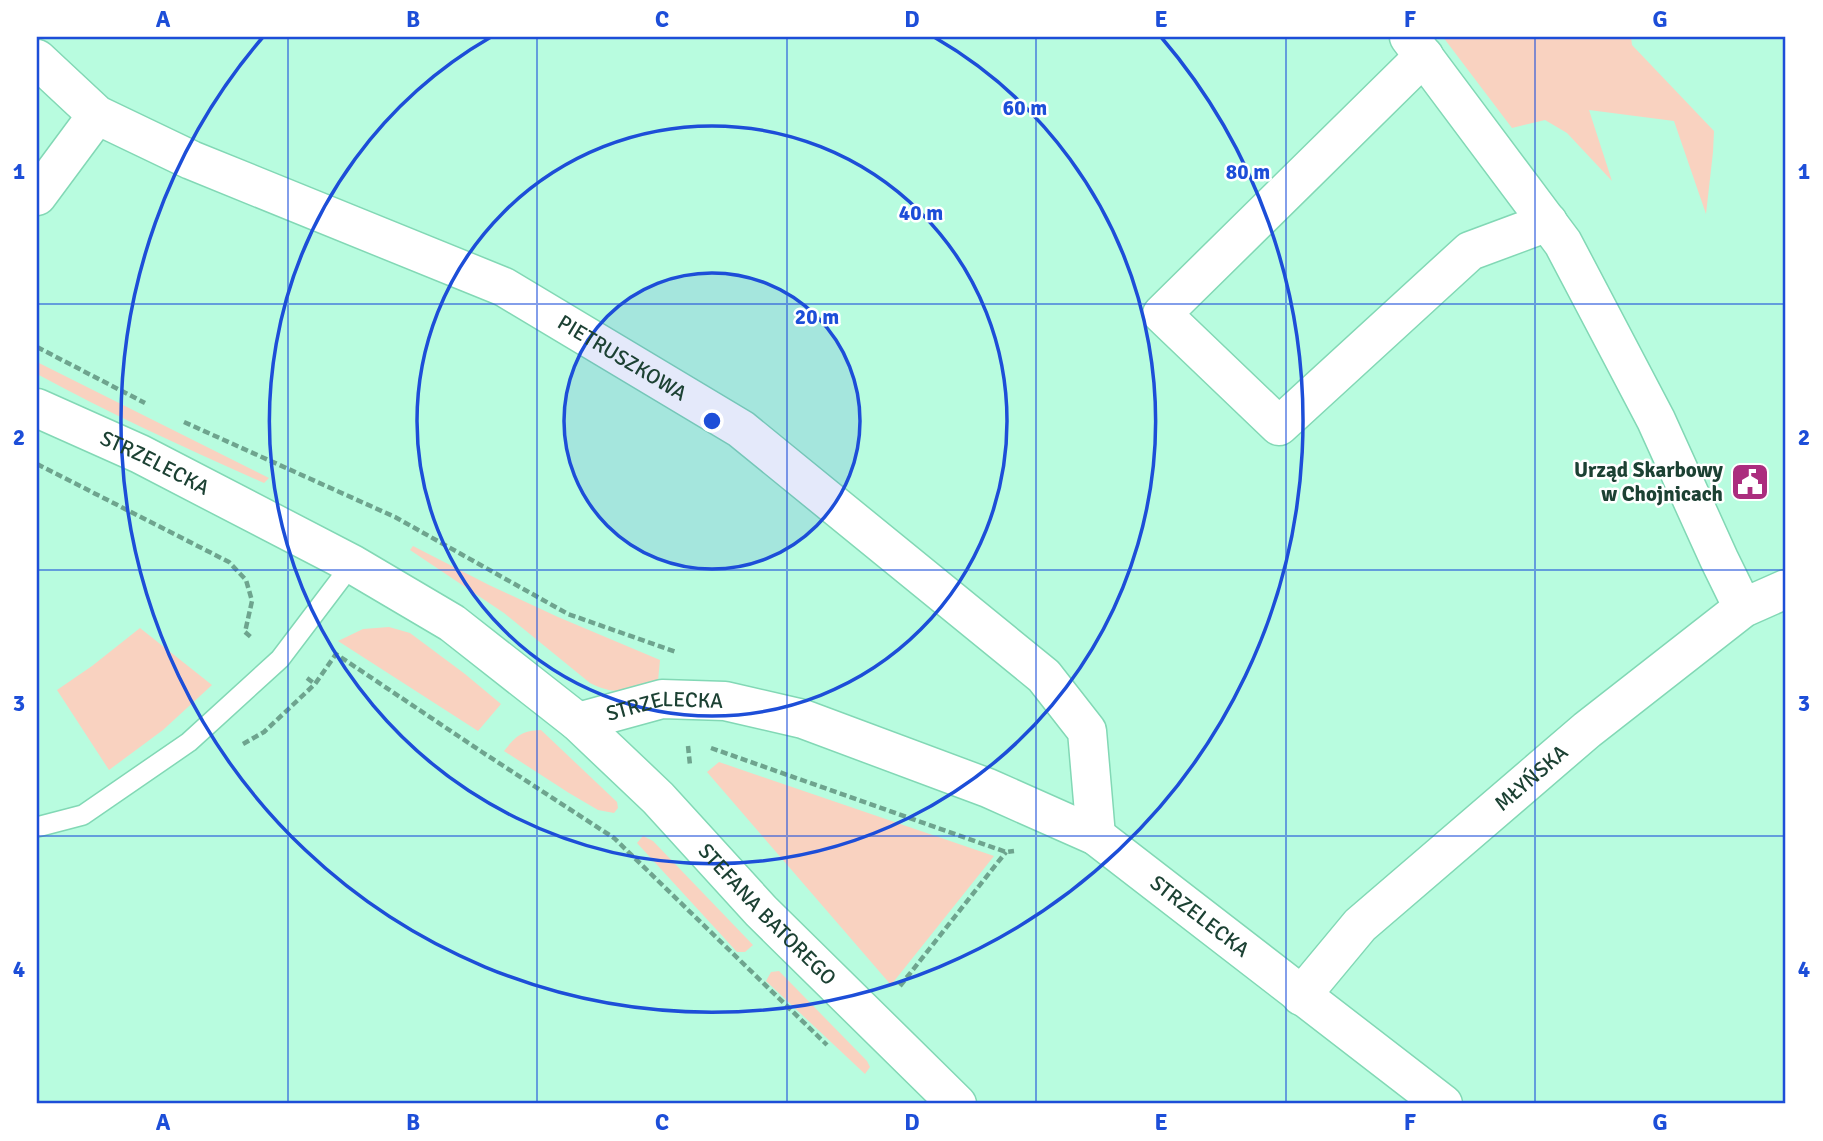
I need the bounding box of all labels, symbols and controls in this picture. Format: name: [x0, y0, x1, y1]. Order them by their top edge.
text: A: [156, 5, 171, 34]
text: B: [406, 5, 420, 34]
text: C: [655, 5, 669, 34]
text: D: [904, 5, 920, 34]
text: E: [1154, 5, 1168, 34]
text: F: [1404, 5, 1416, 34]
text: G: [1652, 5, 1668, 34]
text: 60 m: [1003, 95, 1047, 121]
text: 1: [13, 157, 25, 186]
text: 1: [1798, 157, 1810, 186]
text: 80 m: [1226, 159, 1270, 185]
text: 40 m: [899, 200, 943, 226]
text: 20 m: [795, 304, 839, 330]
street label: PIETRUSZKOWA: [553, 309, 692, 407]
centre of rings: [700, 409, 724, 433]
text: 2: [13, 423, 25, 452]
text: 2: [1798, 423, 1810, 452]
street label: STRZELECKA: [96, 425, 214, 501]
place label: Urząd Skarbowy w Chojnicach: [1574, 457, 1724, 507]
public building icon: Urząd Skarbowy w Chojnicach: [1729, 461, 1771, 503]
street label: STRZELECKA: [603, 686, 724, 727]
text: 3: [13, 689, 25, 718]
text: 3: [1798, 689, 1810, 718]
street label: MŁYŃSKA: [1489, 739, 1573, 817]
street label: STEFANA BATOREGO: [693, 838, 842, 991]
street label: STRZELECKA: [1145, 870, 1255, 963]
text: 4: [13, 955, 25, 984]
text: 4: [1798, 955, 1810, 984]
text: A: [156, 1108, 171, 1137]
text: B: [406, 1108, 420, 1137]
text: C: [655, 1108, 669, 1137]
text: D: [904, 1108, 920, 1137]
text: E: [1154, 1108, 1168, 1137]
text: F: [1404, 1108, 1416, 1137]
text: G: [1652, 1108, 1668, 1137]

